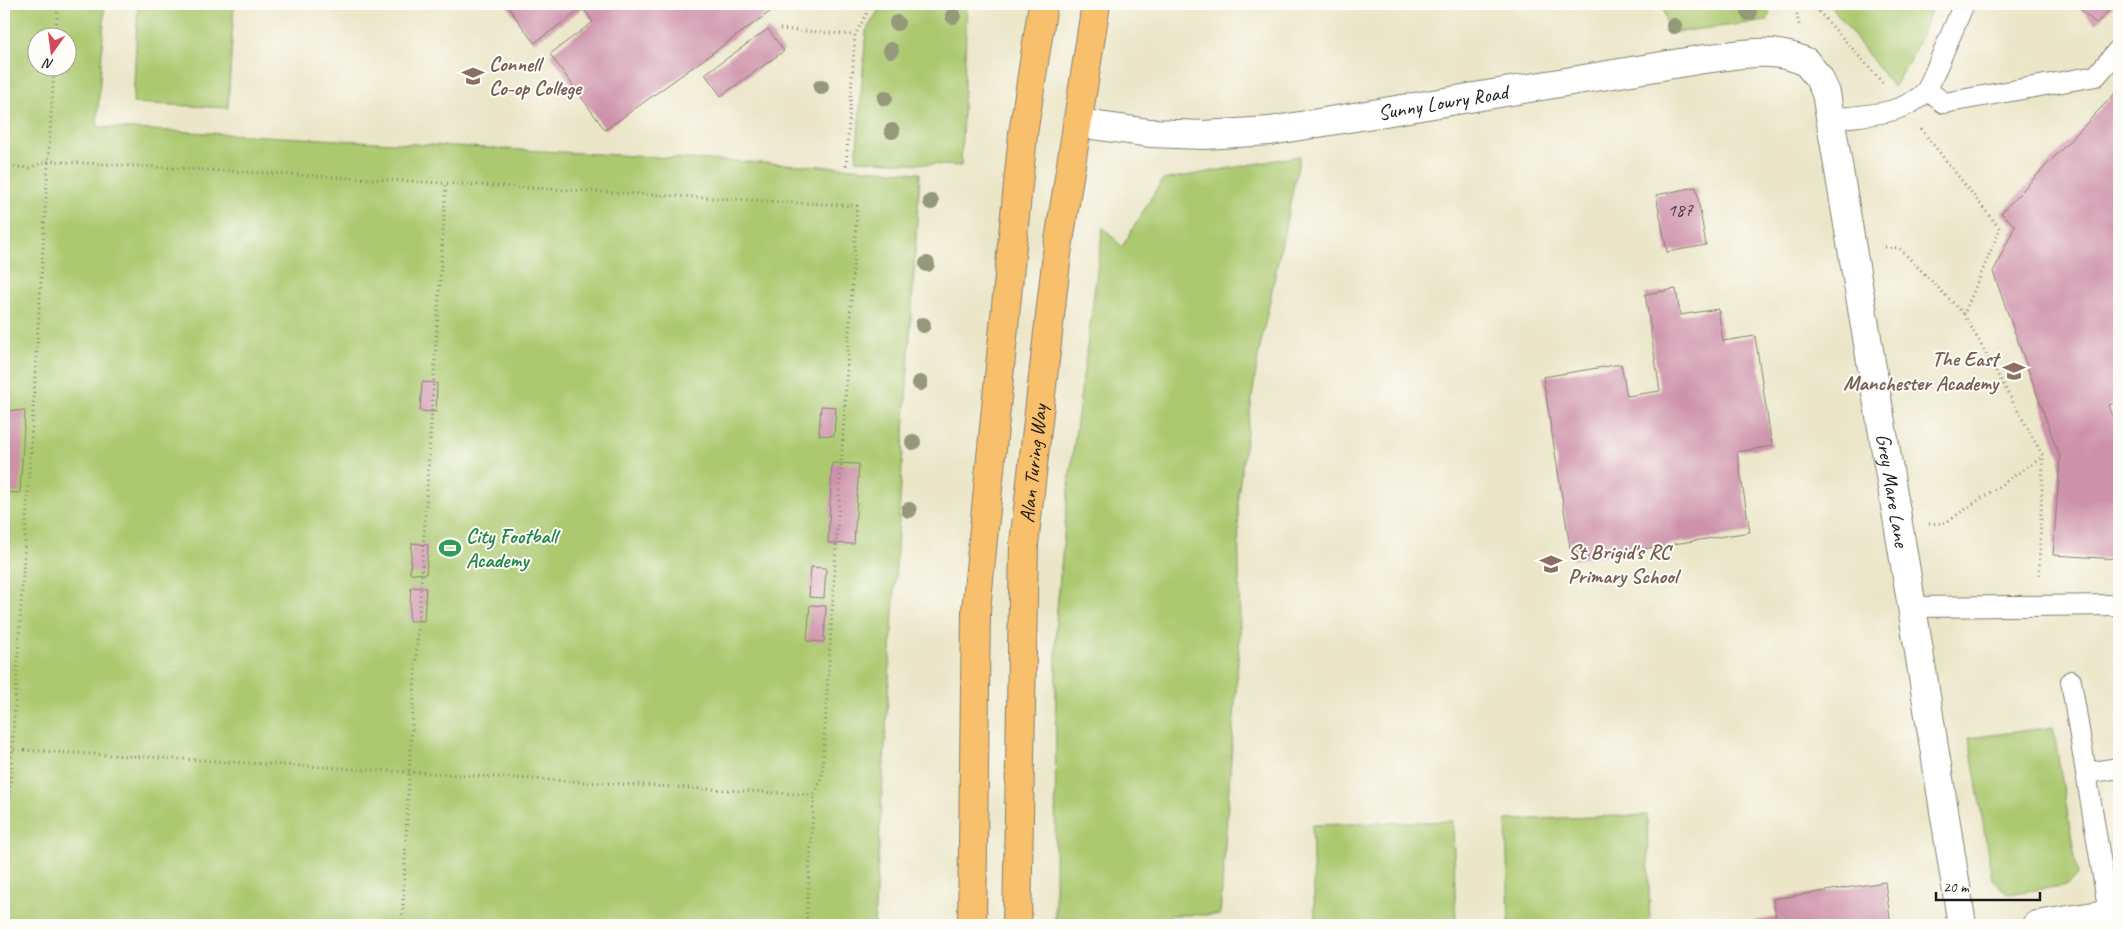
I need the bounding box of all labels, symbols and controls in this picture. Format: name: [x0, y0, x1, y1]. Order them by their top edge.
north arrow: [28, 28, 78, 78]
place label: Connell Co-op College: [489, 51, 583, 101]
text: N: [40, 54, 55, 73]
school or university icon: Connell Co-op College: [460, 63, 486, 89]
street label: Sunny Lowry Road: [1376, 78, 1513, 126]
house number: 187: [1667, 198, 1694, 222]
place label: The East Manchester Academy: [1843, 346, 2001, 396]
school or university icon: The East Manchester Academy: [2001, 358, 2027, 384]
street label: Alan Turing Way: [1014, 401, 1053, 524]
street label: Grey Mare Lane: [1870, 432, 1915, 550]
place label: City Football Academy: [466, 523, 561, 573]
sports icon: City Football Academy: [437, 535, 463, 561]
place label: St Brigid's RC Primary School: [1568, 539, 1682, 589]
school or university icon: St Brigid's RC Primary School: [1538, 551, 1564, 577]
scale bar: [1936, 869, 2039, 901]
text: 20 m: [1943, 878, 1970, 897]

